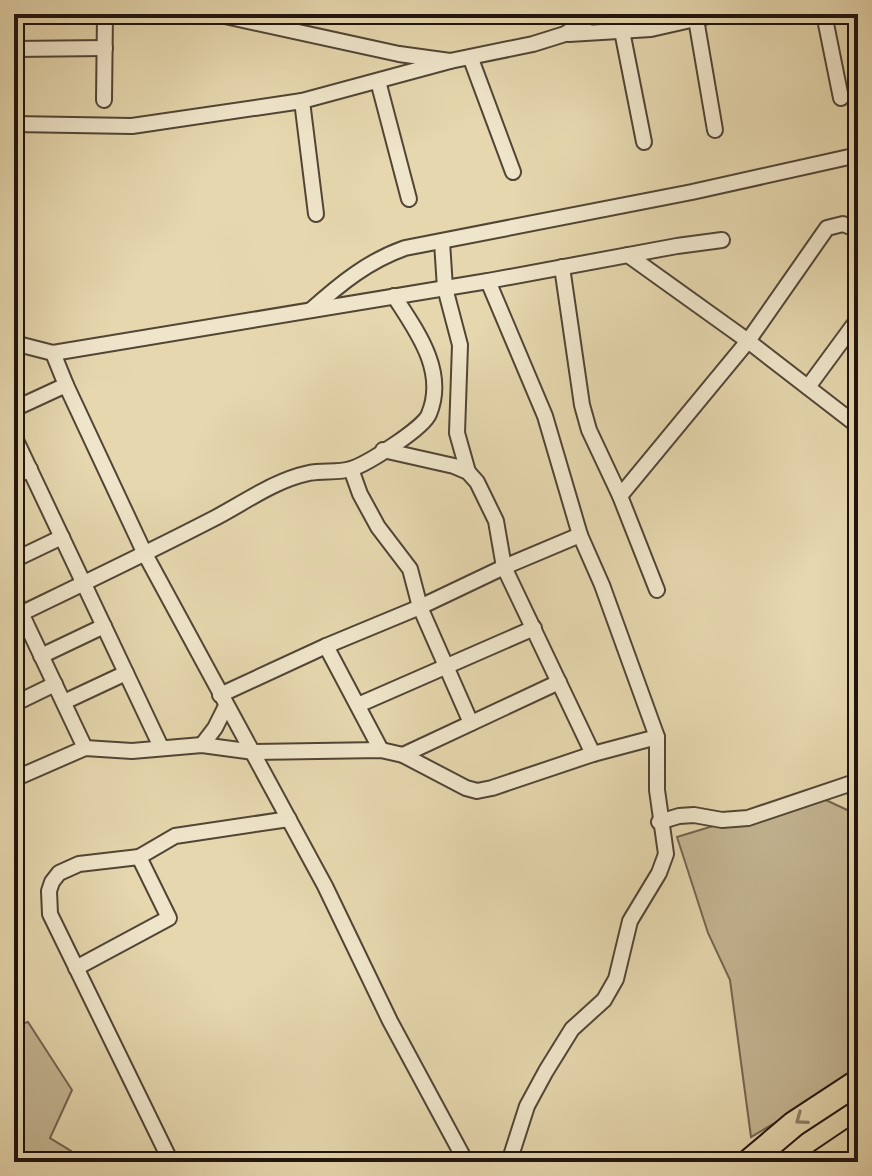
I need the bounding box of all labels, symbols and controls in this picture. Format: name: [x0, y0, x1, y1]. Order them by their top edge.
one-way arrow: [796, 1109, 810, 1124]

